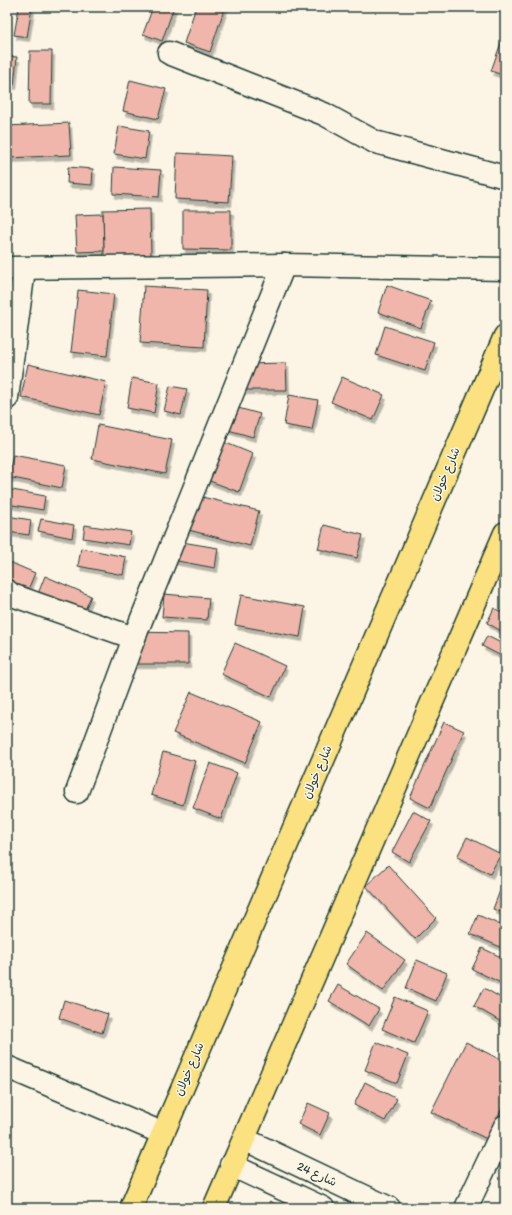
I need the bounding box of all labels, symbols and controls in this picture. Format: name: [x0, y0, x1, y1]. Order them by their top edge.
street label: شارع خولان: [427, 445, 464, 504]
street label: شارع خولان: [299, 743, 336, 802]
street label: شارع خولان: [171, 1040, 208, 1099]
street label: شارع 24: [294, 1159, 339, 1191]

